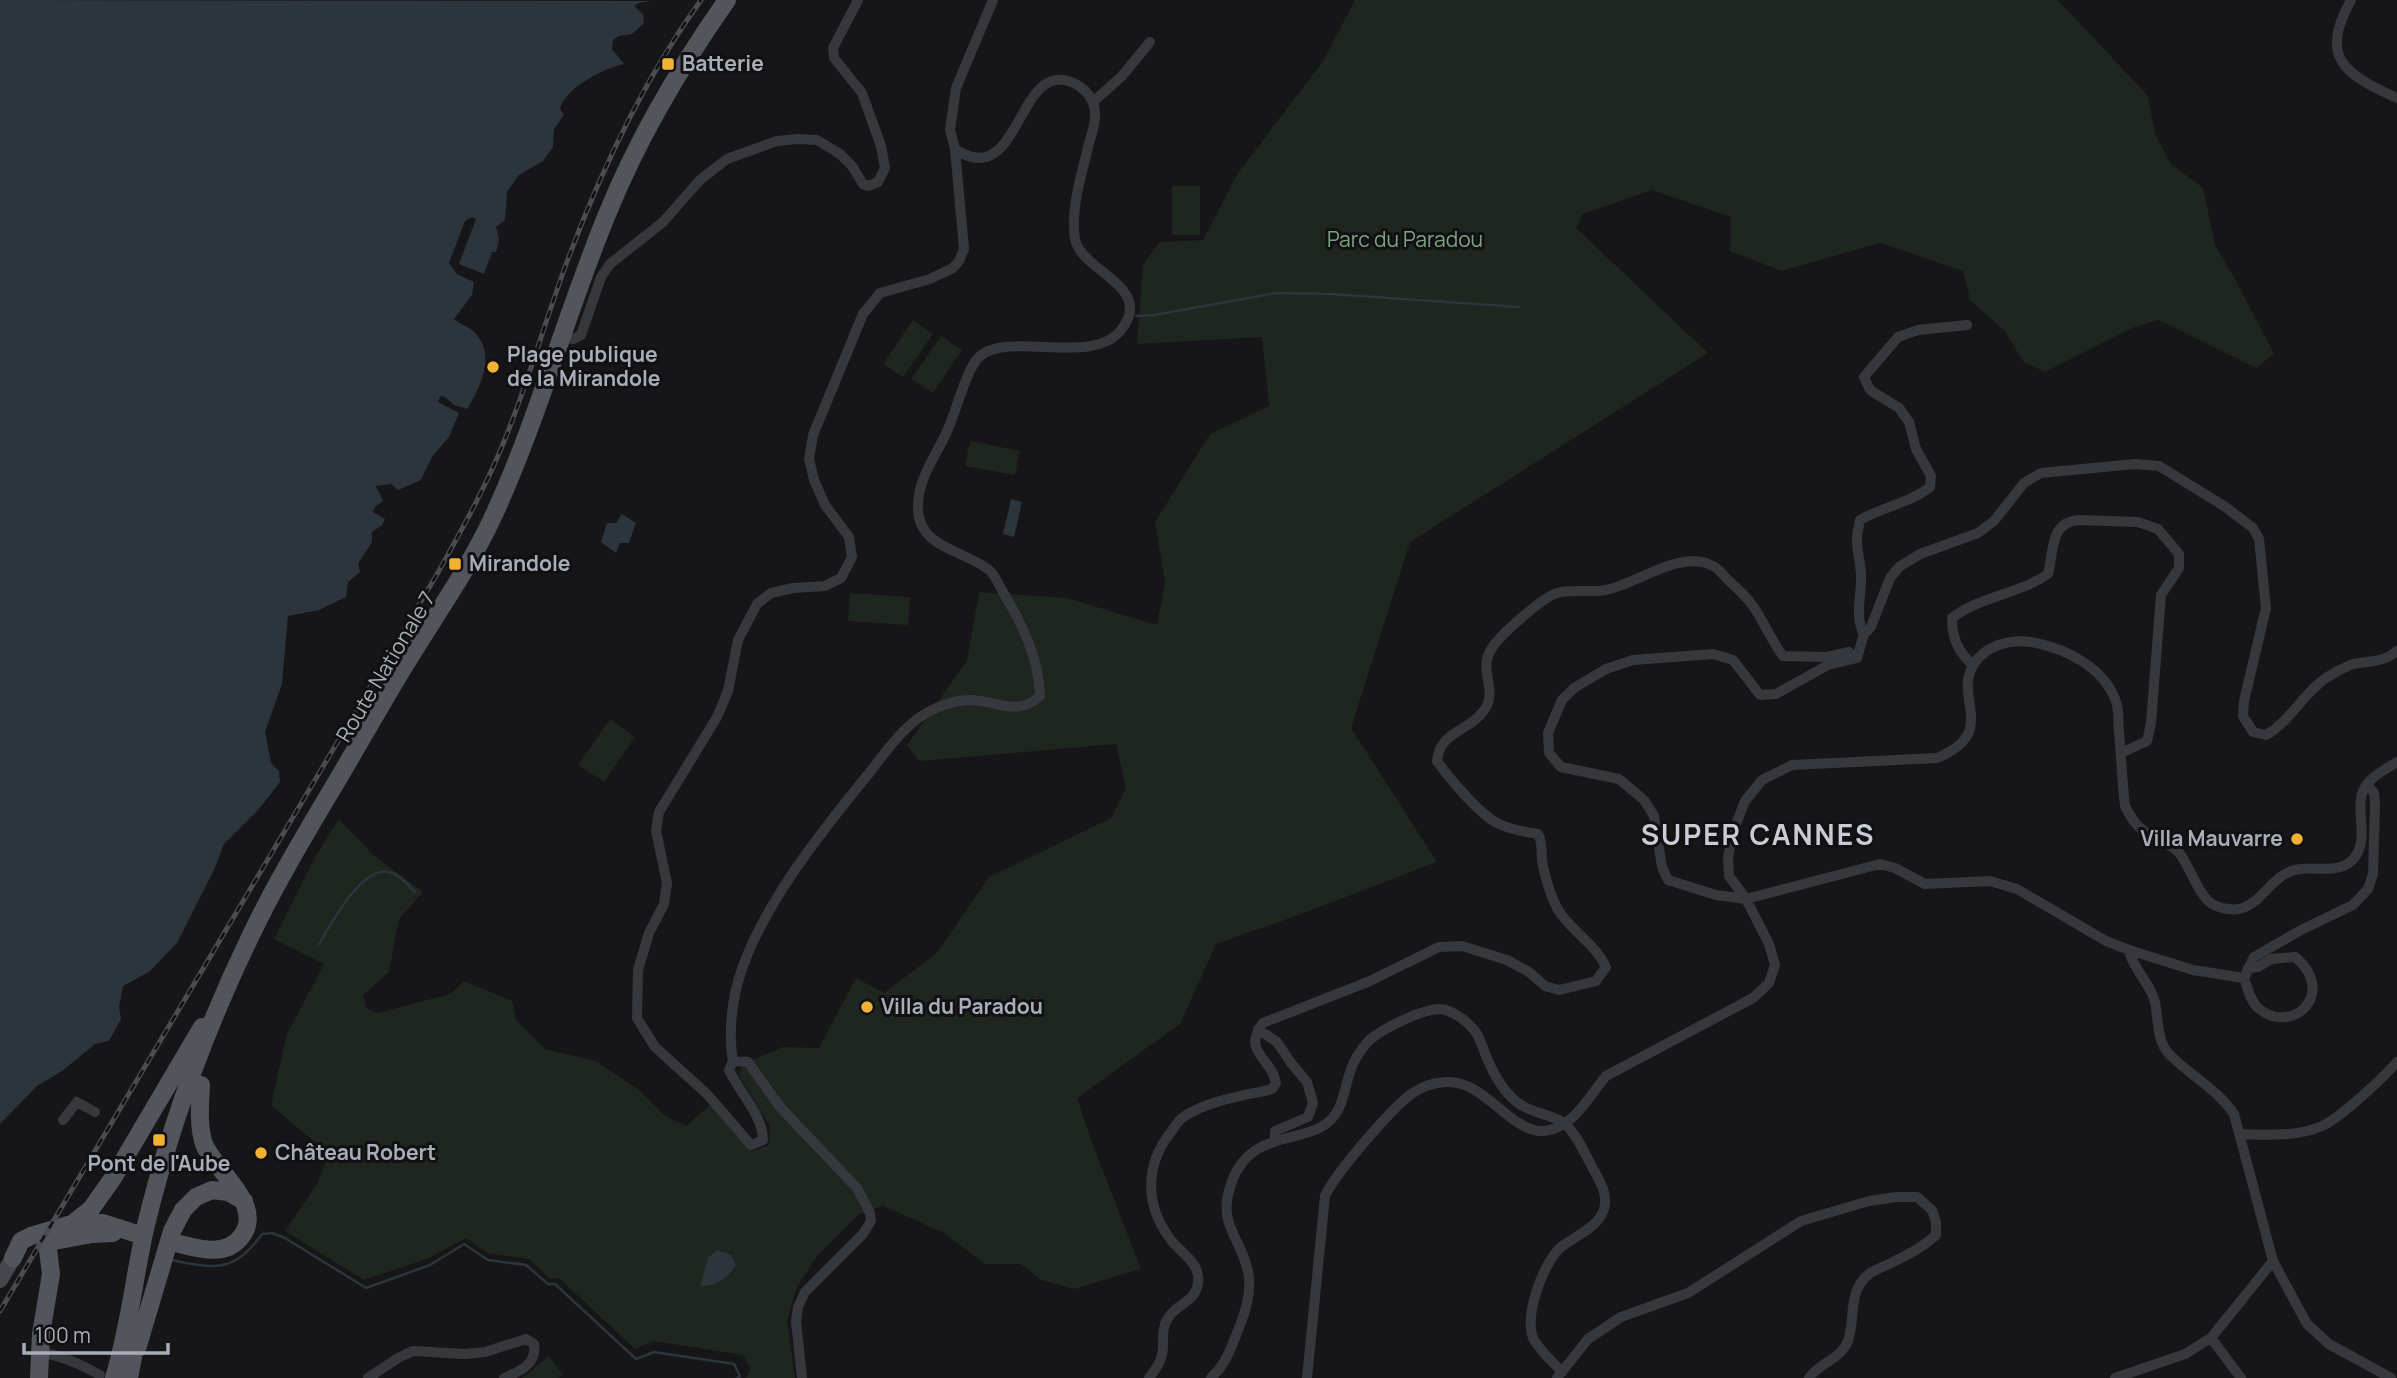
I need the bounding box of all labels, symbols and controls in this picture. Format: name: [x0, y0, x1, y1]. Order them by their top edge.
place label: Batterie: [682, 49, 764, 77]
marker: Batterie: [660, 56, 676, 72]
park label: Parc du Paradou: [1327, 225, 1483, 253]
place label: Plage publique de la Mirandole: [507, 340, 660, 392]
marker: Plage publique de la Mirandole: [485, 359, 501, 375]
place label: Mirandole: [469, 549, 571, 577]
marker: Mirandole: [447, 556, 463, 572]
street label: Route Nationale 7: [329, 586, 441, 747]
district label: SUPER CANNES: [1641, 815, 1875, 853]
place label: Villa Mauvarre: [2141, 824, 2283, 852]
marker: Villa Mauvarre: [2289, 831, 2305, 847]
place label: Villa du Paradou: [881, 992, 1043, 1020]
marker: Villa du Paradou: [859, 999, 875, 1015]
marker: Pont de l'Aube: [151, 1132, 167, 1148]
place label: Château Robert: [275, 1138, 436, 1166]
marker: Château Robert: [253, 1145, 269, 1161]
place label: Pont de l'Aube: [88, 1149, 230, 1177]
scale bar: [24, 1312, 168, 1356]
text: 100 m: [35, 1321, 91, 1349]

